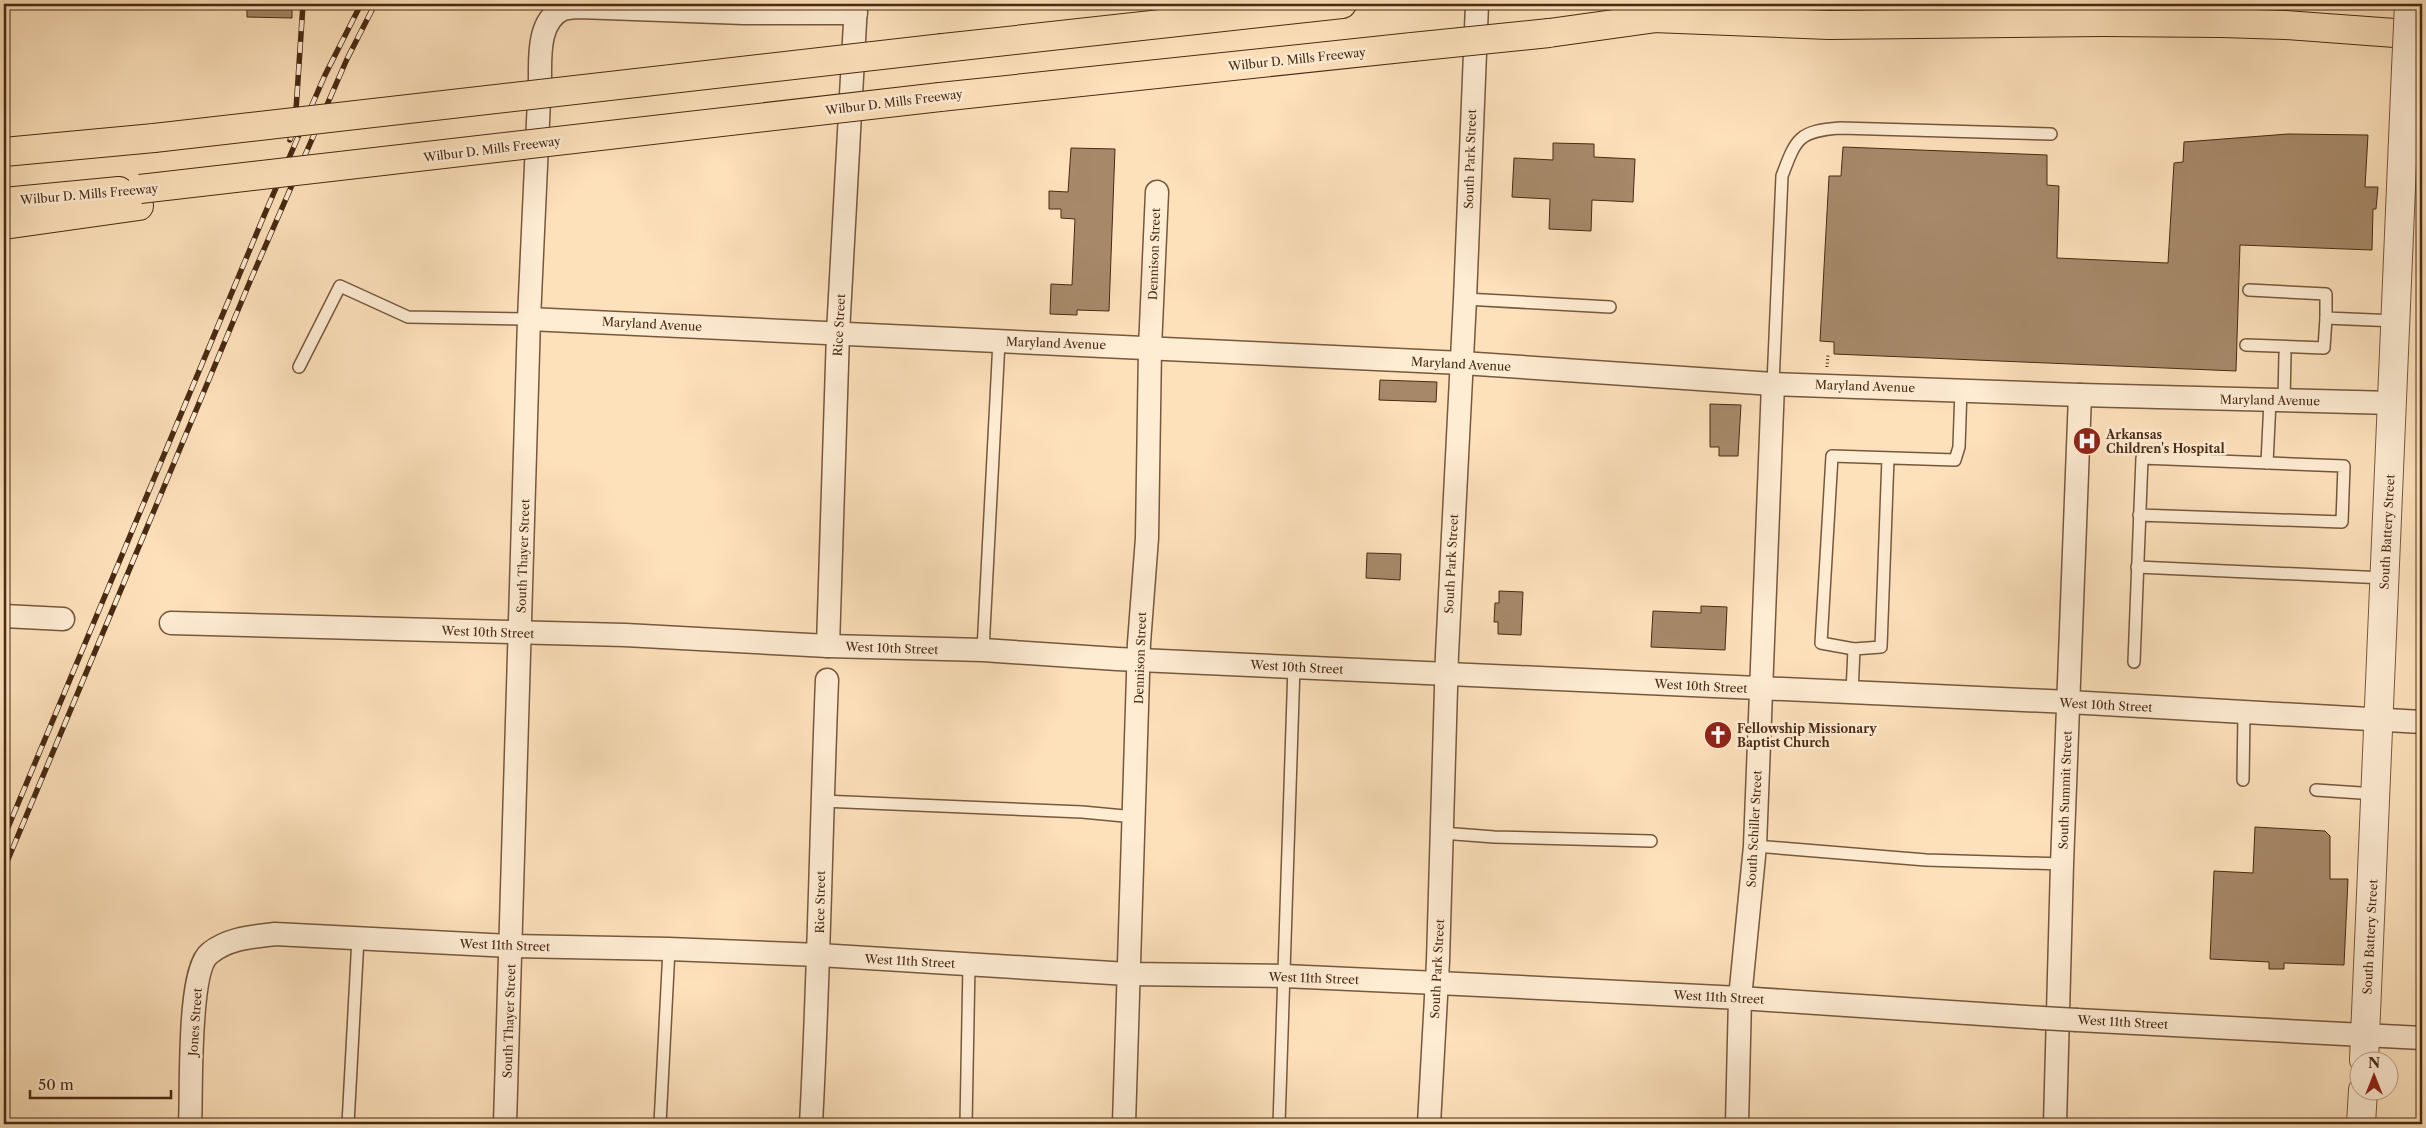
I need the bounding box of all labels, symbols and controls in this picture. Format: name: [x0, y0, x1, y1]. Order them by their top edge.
street label: Wilbur D. Mills Freeway: [1226, 44, 1367, 74]
street label: Wilbur D. Mills Freeway: [823, 86, 964, 118]
street label: South Park Street: [1461, 108, 1479, 209]
street label: Wilbur D. Mills Freeway: [421, 133, 562, 165]
street label: Wilbur D. Mills Freeway: [18, 180, 159, 208]
street label: Dennison Street: [1145, 207, 1163, 300]
street label: Rice Street: [830, 293, 848, 357]
street label: Maryland Avenue: [602, 314, 703, 334]
street label: Maryland Avenue: [1006, 334, 1107, 352]
street label: Maryland Avenue: [1411, 354, 1512, 374]
street label: Maryland Avenue: [1815, 377, 1916, 395]
street label: Maryland Avenue: [2220, 392, 2320, 408]
hospital icon: Arkansas Children's Hospital: [2072, 426, 2102, 456]
place label: Arkansas Children's Hospital: [2105, 427, 2225, 456]
street label: South Battery Street: [2376, 473, 2398, 590]
street label: South Thayer Street: [514, 498, 533, 613]
street label: South Park Street: [1441, 513, 1461, 614]
street label: Dennison Street: [1131, 611, 1149, 704]
street label: West 10th Street: [440, 623, 536, 641]
street label: West 10th Street: [844, 639, 940, 657]
street label: West 10th Street: [1249, 657, 1345, 677]
street label: West 10th Street: [1653, 676, 1749, 696]
street label: West 10th Street: [2058, 695, 2154, 715]
church icon: Fellowship Missionary Baptist Church: [1703, 720, 1733, 750]
place label: Fellowship Missionary Baptist Church: [1737, 721, 1877, 750]
street label: South Summit Street: [2055, 730, 2075, 850]
street label: South Schiller Street: [1743, 769, 1765, 888]
street label: Rice Street: [812, 870, 828, 933]
street label: South Battery Street: [2359, 878, 2381, 995]
street label: South Park Street: [1427, 918, 1447, 1019]
street label: West 11th Street: [459, 936, 551, 954]
street label: West 11th Street: [863, 951, 956, 971]
street label: South Thayer Street: [500, 963, 519, 1078]
street label: West 11th Street: [1268, 969, 1360, 987]
street label: Jones Street: [185, 987, 205, 1058]
street label: West 11th Street: [1672, 987, 1765, 1007]
street label: West 11th Street: [2076, 1012, 2169, 1032]
north arrow: [2348, 1050, 2398, 1100]
text: N: [2368, 1054, 2380, 1072]
scale bar: [30, 1068, 171, 1100]
text: 50 m: [38, 1075, 74, 1094]

